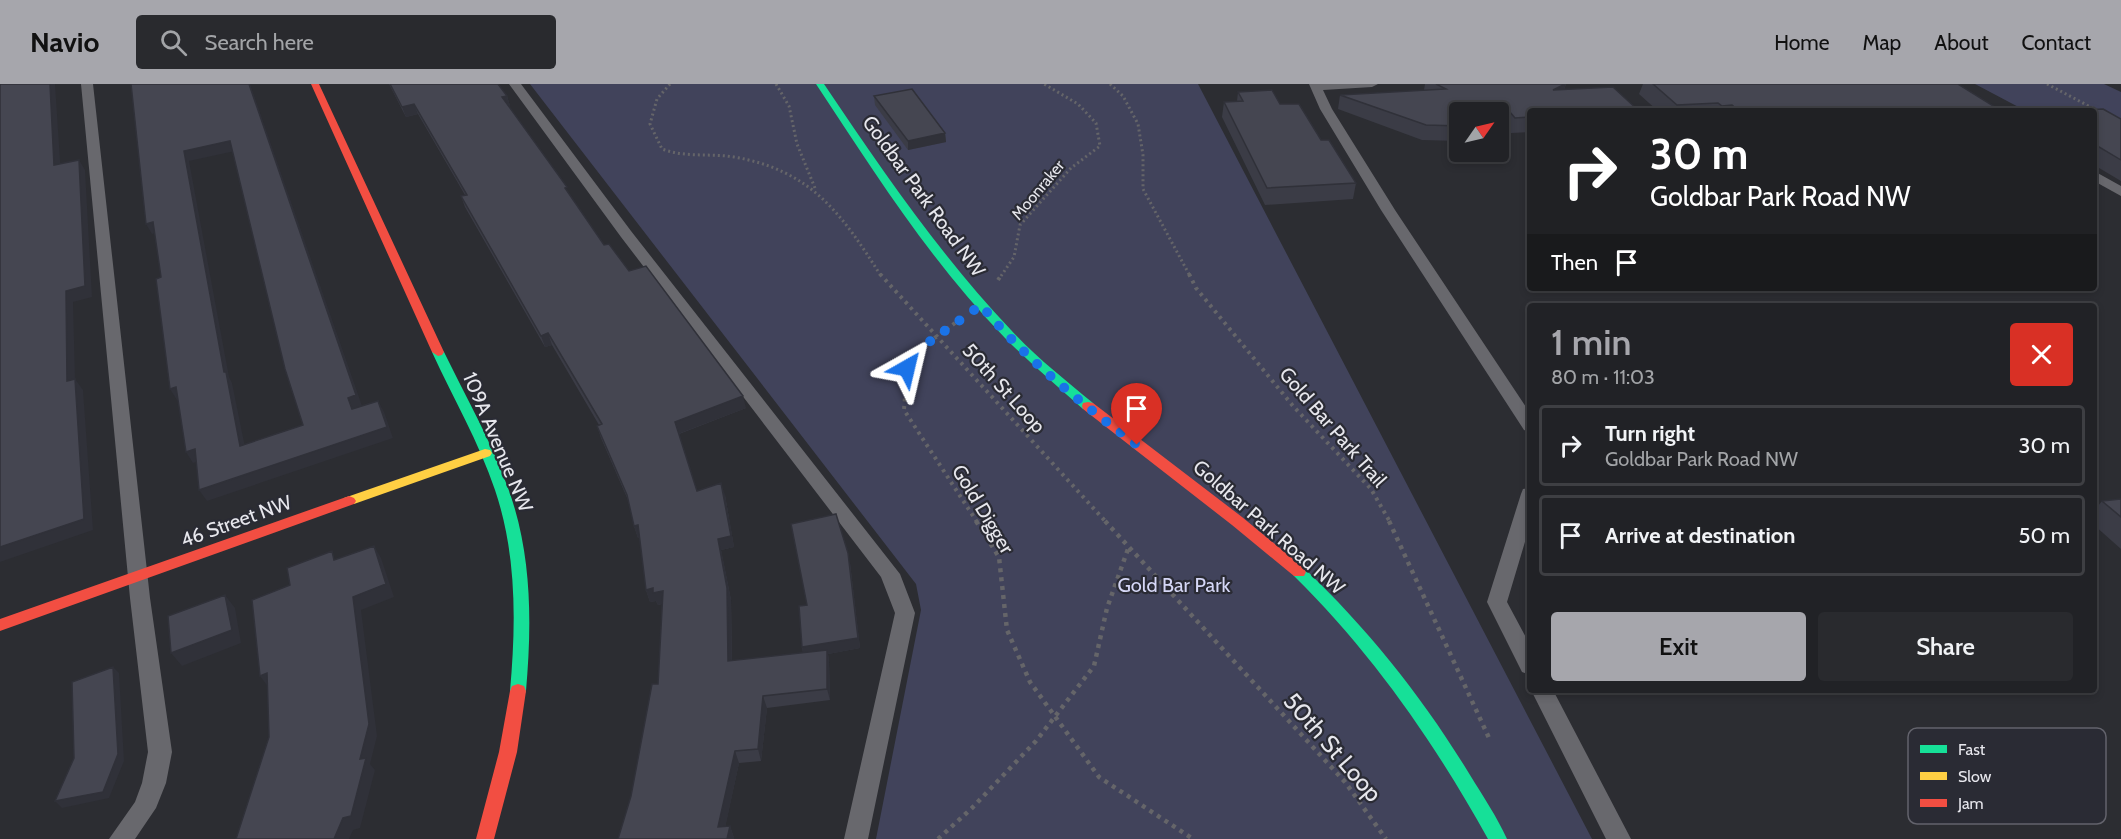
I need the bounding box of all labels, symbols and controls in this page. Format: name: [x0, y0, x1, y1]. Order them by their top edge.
search box: [136, 15, 556, 69]
text: Navio: [30, 25, 100, 59]
icon: search: [157, 26, 190, 59]
text: Search here: [205, 29, 314, 56]
text: Home: [1774, 30, 1830, 55]
text: Map: [1863, 30, 1901, 55]
text: About: [1934, 30, 1988, 55]
text: Contact: [2021, 30, 2091, 55]
north arrow: [1449, 102, 1509, 162]
map controls: [1449, 102, 1509, 162]
street label: Goldbar Park Road NW: [858, 111, 990, 281]
text: 30 m: [1650, 128, 1748, 180]
icon: right: [1551, 132, 1629, 210]
street label: Moonraker: [1008, 156, 1069, 224]
text: Goldbar Park Road NW: [1650, 180, 1911, 213]
icon: arrive: [1610, 246, 1643, 279]
text: Then: [1551, 249, 1598, 276]
text: 1 min: [1551, 320, 1631, 364]
button: close: [2010, 323, 2073, 386]
position arrow: [875, 336, 939, 400]
street label: 50th St Loop: [957, 338, 1051, 438]
street label: Gold Bar Park Trail: [1274, 362, 1392, 492]
text: 80 m · 11:03: [1551, 365, 1655, 389]
street label: 109A Avenue NW: [458, 369, 538, 515]
pin: [1111, 383, 1162, 445]
icon: arrive: [1120, 392, 1153, 425]
text: Turn right: [1605, 420, 1695, 447]
icon: right: [1554, 429, 1587, 462]
text: 30 m: [2018, 432, 2070, 459]
text: Goldbar Park Road NW: [1605, 447, 1798, 471]
street label: Goldbar Park Road NW: [1188, 455, 1350, 599]
street label: Gold Digger: [947, 460, 1019, 558]
street label: 46 Street NW: [177, 490, 295, 552]
icon: arrive: [1554, 519, 1587, 552]
text: Arrive at destination: [1605, 522, 1795, 549]
text: 50 m: [2018, 522, 2070, 549]
park label: Gold Bar Park: [1118, 573, 1231, 597]
button: Exit: [1551, 612, 1806, 681]
button: Share: [1818, 612, 2073, 681]
street label: 50th St Loop: [1278, 687, 1388, 807]
legend: [1908, 728, 2106, 824]
text: Fast: [1958, 740, 1986, 759]
text: Slow: [1958, 767, 1992, 786]
text: Jam: [1957, 794, 1984, 813]

